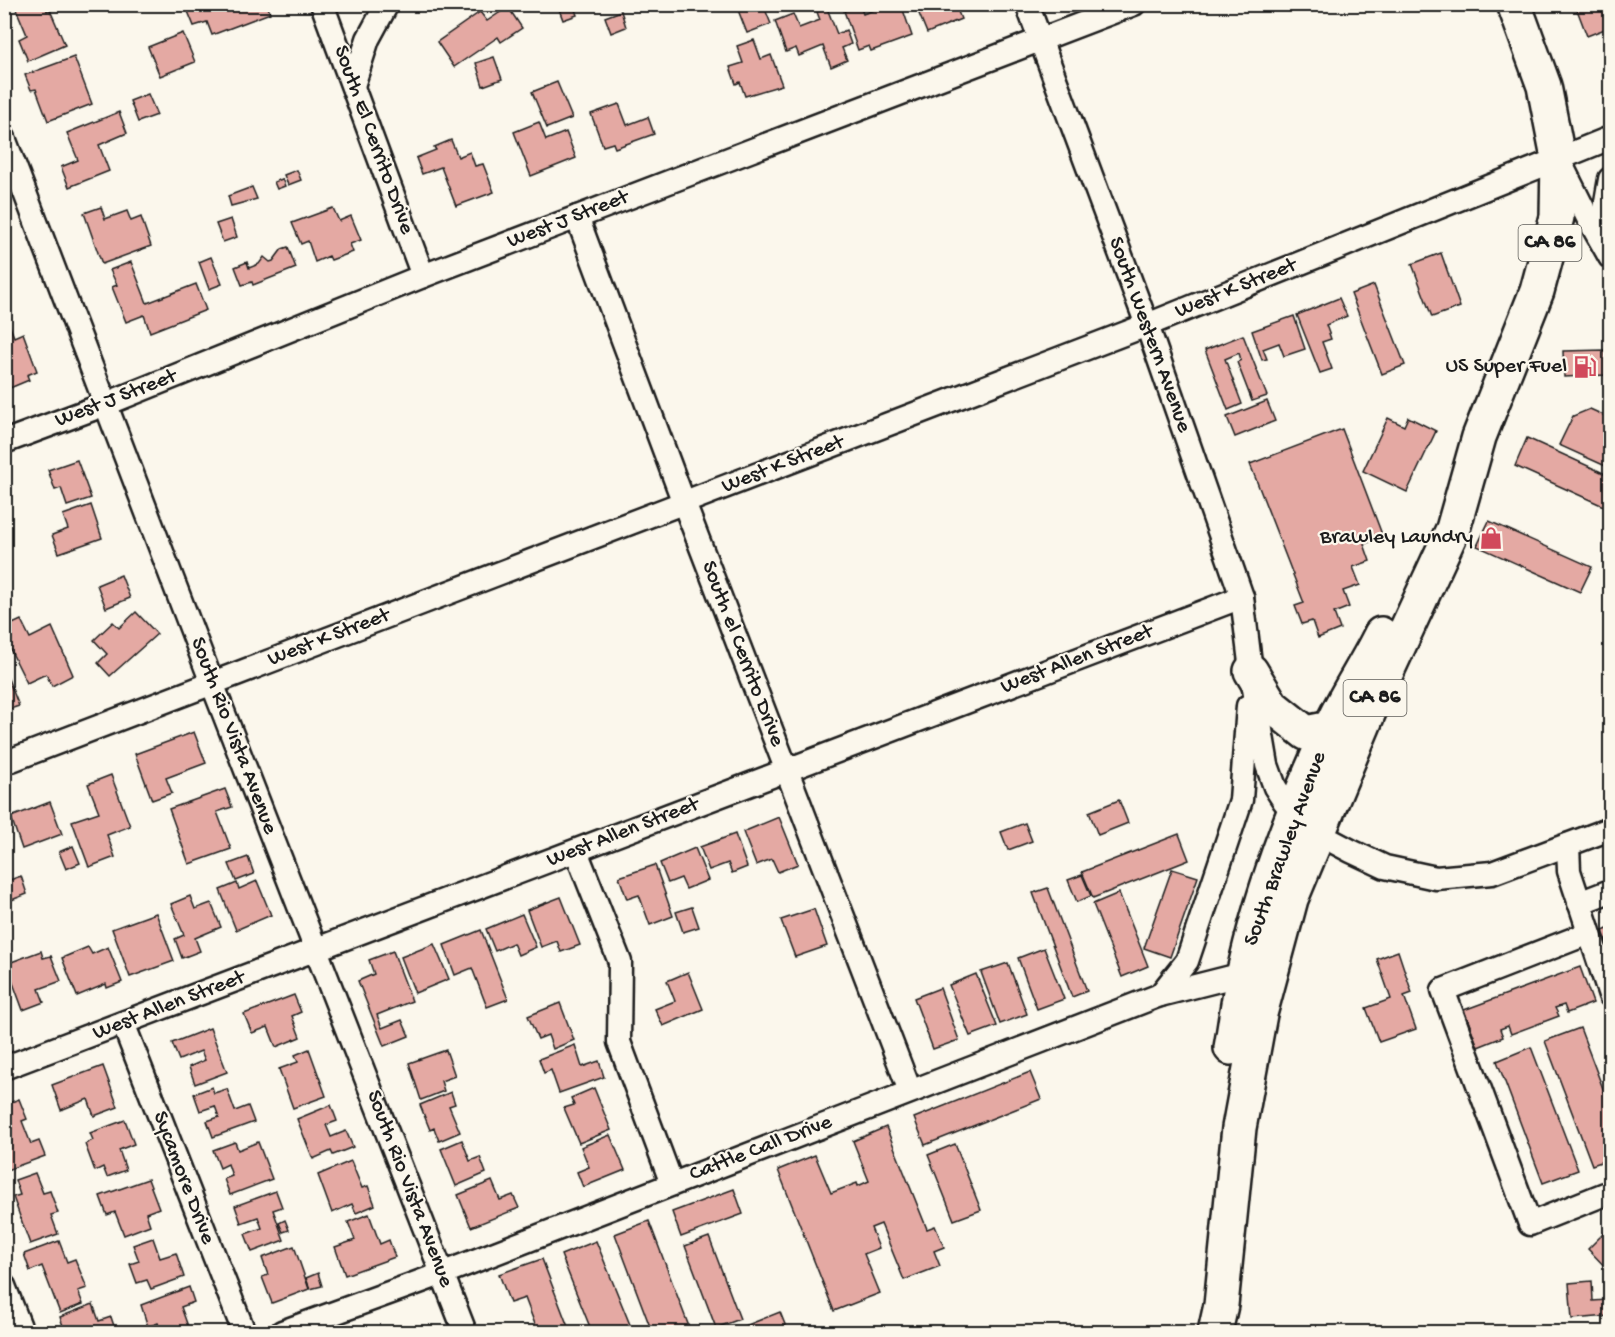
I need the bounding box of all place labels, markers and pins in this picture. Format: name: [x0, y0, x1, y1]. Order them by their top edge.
place label: US Super Fuel: [1445, 354, 1567, 380]
fuel station icon: US Super Fuel: [1572, 354, 1598, 380]
place label: Brawley Laundry: [1319, 525, 1473, 551]
shop icon: Brawley Laundry: [1478, 525, 1504, 551]

